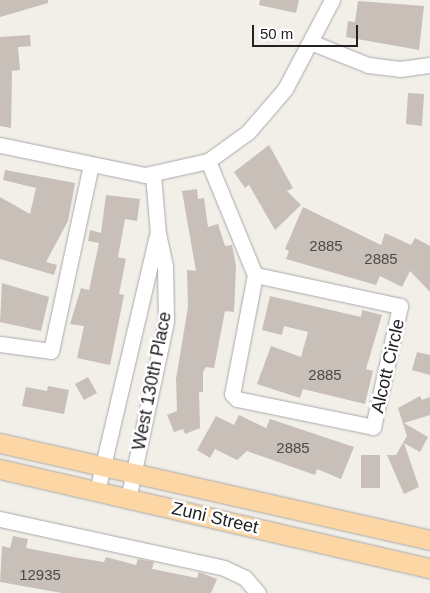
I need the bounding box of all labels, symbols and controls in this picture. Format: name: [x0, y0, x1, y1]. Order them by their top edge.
scale bar: [255, 15, 361, 47]
text: 50 m: [260, 25, 293, 42]
house number: 2885: [309, 237, 343, 255]
house number: 2885: [364, 250, 398, 268]
street label: West 130th Place: [128, 310, 176, 452]
street label: Alcott Circle: [367, 317, 409, 415]
house number: 2885: [308, 366, 342, 384]
house number: 2885: [276, 439, 310, 457]
street label: Zuni Street: [170, 498, 260, 538]
house number: 12935: [19, 566, 61, 584]

